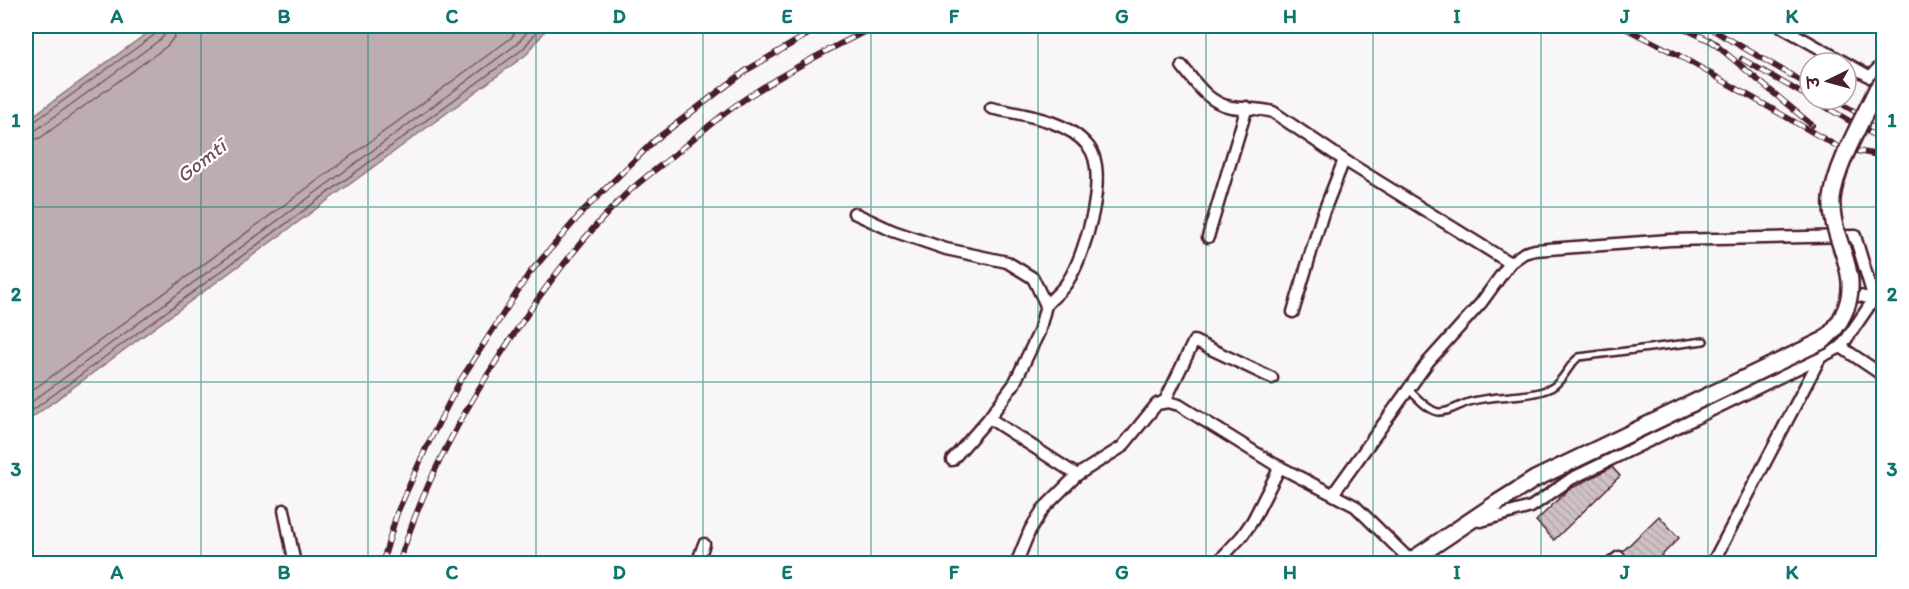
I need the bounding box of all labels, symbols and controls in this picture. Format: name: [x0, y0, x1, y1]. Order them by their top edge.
text: A: [110, 4, 124, 28]
text: B: [278, 4, 291, 28]
text: C: [446, 4, 459, 28]
text: D: [612, 4, 626, 28]
text: E: [781, 4, 793, 28]
text: F: [949, 4, 960, 28]
text: G: [1115, 4, 1129, 28]
text: H: [1283, 4, 1297, 28]
text: I: [1453, 4, 1461, 28]
text: J: [1619, 4, 1630, 28]
text: K: [1786, 4, 1800, 28]
north arrow: [1798, 51, 1858, 111]
text: उ: [1804, 75, 1824, 90]
text: 1: [11, 108, 21, 132]
text: 1: [1887, 108, 1897, 132]
water label: Gomtī: [171, 131, 233, 188]
text: 2: [11, 282, 22, 306]
text: 2: [1887, 282, 1898, 306]
text: 3: [11, 457, 22, 481]
text: 3: [1887, 457, 1898, 481]
text: A: [110, 560, 124, 584]
text: B: [278, 560, 291, 584]
text: C: [446, 560, 459, 584]
text: D: [612, 560, 626, 584]
text: E: [781, 560, 793, 584]
text: F: [949, 560, 960, 584]
text: G: [1115, 560, 1129, 584]
text: H: [1283, 560, 1297, 584]
text: I: [1453, 560, 1461, 584]
text: J: [1619, 560, 1630, 584]
text: K: [1786, 560, 1800, 584]

